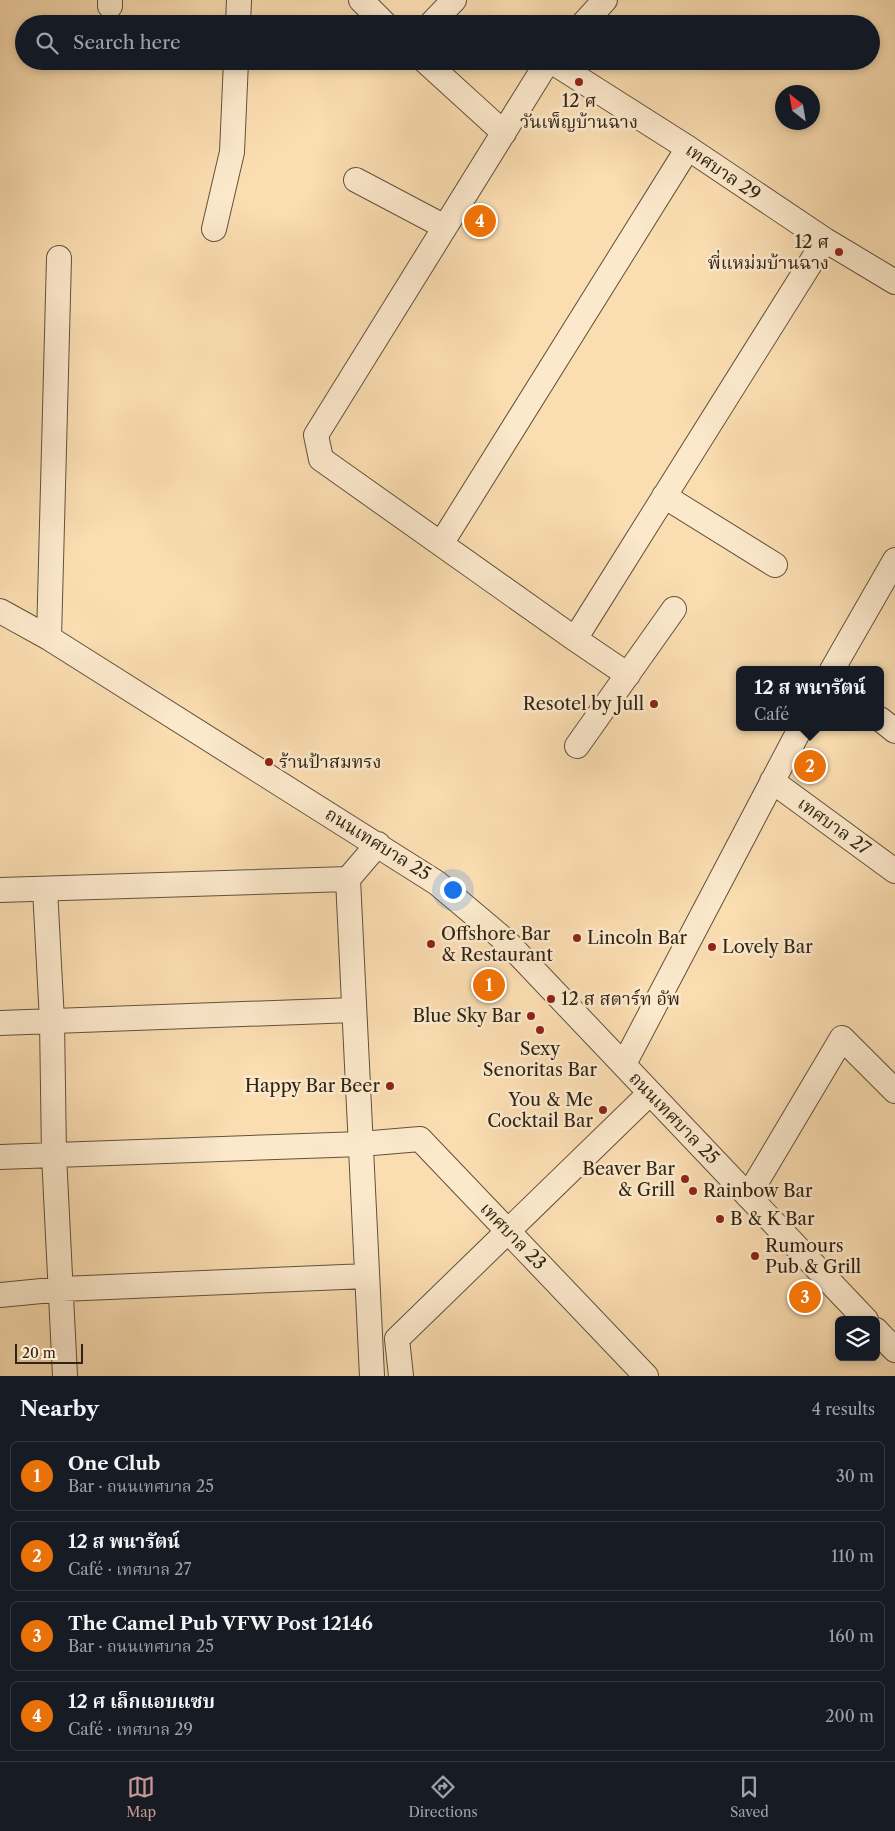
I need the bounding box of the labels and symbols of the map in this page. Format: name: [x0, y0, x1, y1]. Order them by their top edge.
marker: 12 ศ วันเพ็ญบ้านฉาง: [573, 76, 585, 88]
north arrow: [775, 85, 820, 130]
place label: 12 ศ วันเพ็ญบ้านฉาง: [520, 90, 638, 133]
street label: เทศบาล 29: [681, 139, 765, 205]
pin: 4: [464, 202, 496, 240]
place label: 12 ศ พี่แหม่มบ้านฉาง: [708, 231, 829, 274]
marker: 12 ศ พี่แหม่มบ้านฉาง: [833, 246, 845, 258]
place label: Resotel by Jull: [523, 693, 644, 715]
marker: Resotel by Jull: [648, 698, 660, 710]
pin: 2: [794, 747, 826, 785]
place label: ร้านป้าสมทรง: [279, 751, 381, 773]
marker: ร้านป้าสมทรง: [263, 756, 275, 768]
street label: เทศบาล 27: [793, 792, 875, 860]
street label: ถนนเทศบาล 25: [321, 803, 435, 885]
your location: [440, 877, 466, 903]
place label: Offshore Bar & Restaurant: [441, 923, 553, 966]
place label: Lincoln Bar: [587, 927, 688, 949]
marker: Lincoln Bar: [571, 932, 583, 944]
place label: Lovely Bar: [722, 936, 813, 958]
marker: Offshore Bar & Restaurant: [425, 938, 437, 950]
marker: Lovely Bar: [706, 941, 718, 953]
pin: 1: [473, 966, 505, 1004]
place label: 12 ส สตาร์ท อัพ: [561, 988, 680, 1010]
marker: 12 ส สตาร์ท อัพ: [545, 993, 557, 1005]
place label: Blue Sky Bar: [412, 1005, 521, 1027]
marker: Blue Sky Bar: [525, 1010, 537, 1022]
marker: Sexy Senoritas Bar: [534, 1024, 546, 1036]
place label: Sexy Senoritas Bar: [483, 1038, 598, 1081]
street label: ถนนเทศบาล 25: [624, 1067, 724, 1169]
place label: Happy Bar Beer: [245, 1075, 380, 1097]
marker: Happy Bar Beer: [384, 1080, 396, 1092]
place label: You & Me Cocktail Bar: [487, 1089, 593, 1132]
marker: You & Me Cocktail Bar: [597, 1104, 609, 1116]
place label: Beaver Bar & Grill: [582, 1158, 675, 1201]
marker: Beaver Bar & Grill: [679, 1173, 691, 1185]
place label: Rainbow Bar: [703, 1180, 813, 1202]
marker: Rainbow Bar: [687, 1185, 699, 1197]
street label: เทศบาล 23: [475, 1198, 551, 1274]
place label: B & K Bar: [730, 1208, 815, 1230]
marker: B & K Bar: [714, 1213, 726, 1225]
place label: Rumours Pub & Grill: [765, 1235, 861, 1278]
marker: Rumours Pub & Grill: [749, 1250, 761, 1262]
pin: 3: [789, 1278, 821, 1316]
scale bar: [15, 1341, 82, 1364]

